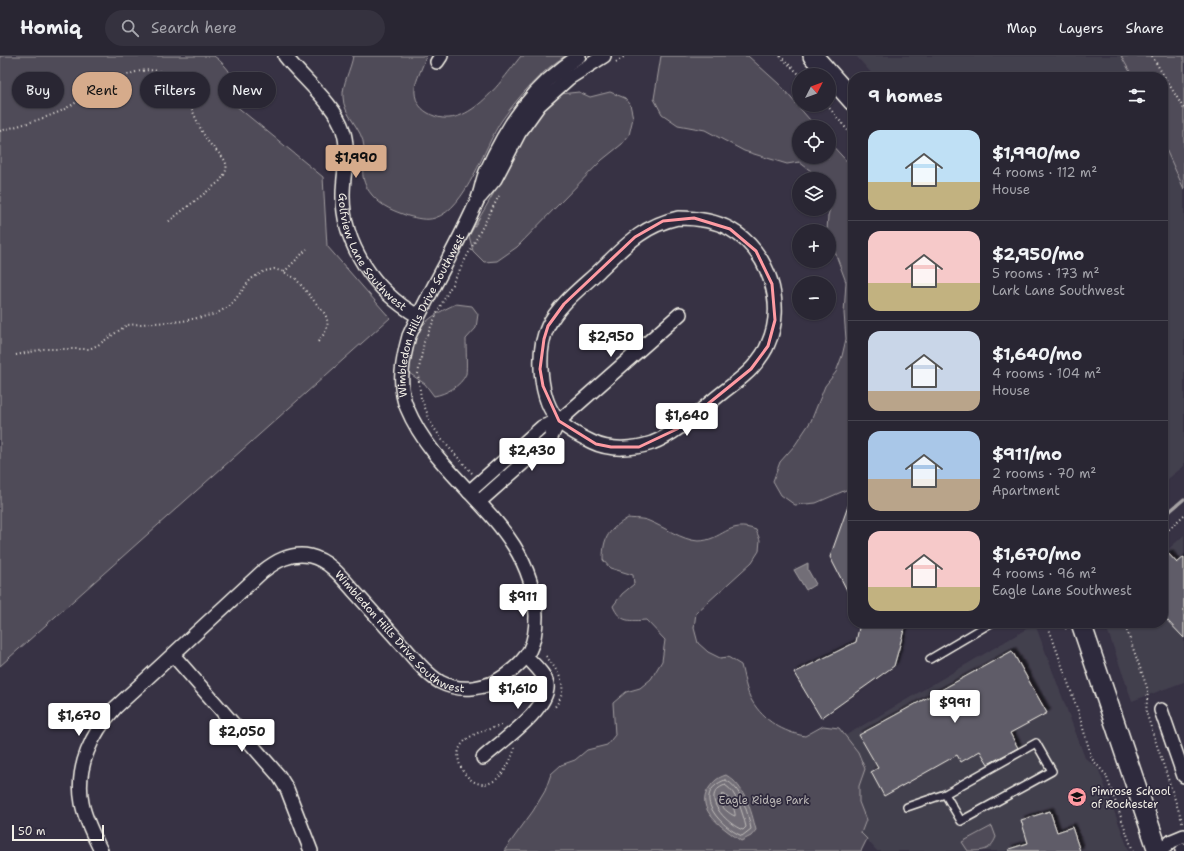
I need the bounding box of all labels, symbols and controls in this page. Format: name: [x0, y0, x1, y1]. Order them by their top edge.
search box: [105, 10, 385, 46]
text: Homiq: [20, 15, 81, 40]
icon: search: [119, 17, 141, 39]
text: Search here: [151, 18, 237, 38]
text: Map: [1007, 19, 1037, 37]
text: Layers: [1059, 19, 1103, 37]
text: Share: [1125, 19, 1164, 37]
north arrow: [792, 68, 836, 112]
map controls: [792, 68, 836, 320]
chip: Buy: [12, 72, 64, 108]
chip: Rent: [72, 72, 132, 108]
chip: Filters: [140, 72, 210, 108]
chip: New: [218, 72, 276, 108]
text: 9 homes: [868, 85, 943, 107]
icon: filters: [1126, 85, 1148, 107]
button: locate: [792, 120, 836, 164]
text: $1,990/mo: [992, 142, 1080, 164]
pin: $1,990: [323, 145, 389, 179]
icon: home: [900, 146, 948, 194]
text: $1,990: [335, 149, 377, 166]
text: 4 rooms · 112 m²: [992, 164, 1097, 181]
button: layers: [792, 172, 836, 216]
text: House: [992, 181, 1030, 198]
street label: Golfview Lane Southwest: [335, 193, 410, 314]
button: +: [792, 224, 836, 268]
street label: Wimbledon Hills Drive Southwest: [394, 231, 468, 398]
text: $2,950/mo: [992, 243, 1084, 265]
icon: home: [900, 247, 948, 295]
text: 5 rooms · 173 m²: [992, 265, 1099, 282]
button: −: [792, 276, 836, 320]
text: Lark Lane Southwest: [992, 282, 1125, 299]
pin: $2,950: [578, 324, 644, 358]
text: $2,950: [588, 328, 634, 345]
text: $1,640/mo: [992, 343, 1082, 365]
icon: home: [900, 347, 948, 395]
text: 4 rooms · 104 m²: [992, 365, 1101, 382]
text: House: [992, 382, 1030, 399]
pin: $1,640: [654, 403, 720, 437]
text: $1,640: [665, 407, 709, 424]
pin: $2,430: [499, 438, 565, 472]
text: $2,430: [508, 442, 556, 459]
text: $911/mo: [992, 443, 1062, 465]
icon: home: [900, 447, 948, 495]
text: 2 rooms · 70 m²: [992, 465, 1096, 482]
text: Apartment: [992, 482, 1060, 499]
text: $1,670/mo: [992, 543, 1081, 565]
icon: home: [900, 547, 948, 595]
text: 4 rooms · 96 m²: [992, 565, 1096, 582]
street label: Wimbledon Hills Drive Southwest: [332, 567, 465, 696]
text: Eagle Lane Southwest: [992, 582, 1132, 599]
pin: $911: [499, 584, 547, 618]
text: $911: [509, 588, 537, 605]
pin: $1,610: [485, 676, 551, 710]
text: $1,610: [498, 680, 538, 697]
pin: $991: [931, 690, 979, 724]
text: $991: [939, 694, 971, 711]
pin: $1,670: [46, 703, 112, 737]
text: $1,670: [57, 707, 101, 724]
pin: $2,050: [209, 719, 275, 753]
text: $2,050: [218, 723, 266, 740]
place label: Pimrose School of Rochester: [1091, 784, 1171, 812]
school or university icon: Pimrose School of Rochester: [1066, 786, 1088, 808]
park label: Eagle Ridge Park: [719, 793, 809, 808]
scale bar: [12, 823, 104, 842]
text: 50 m: [18, 824, 46, 839]

